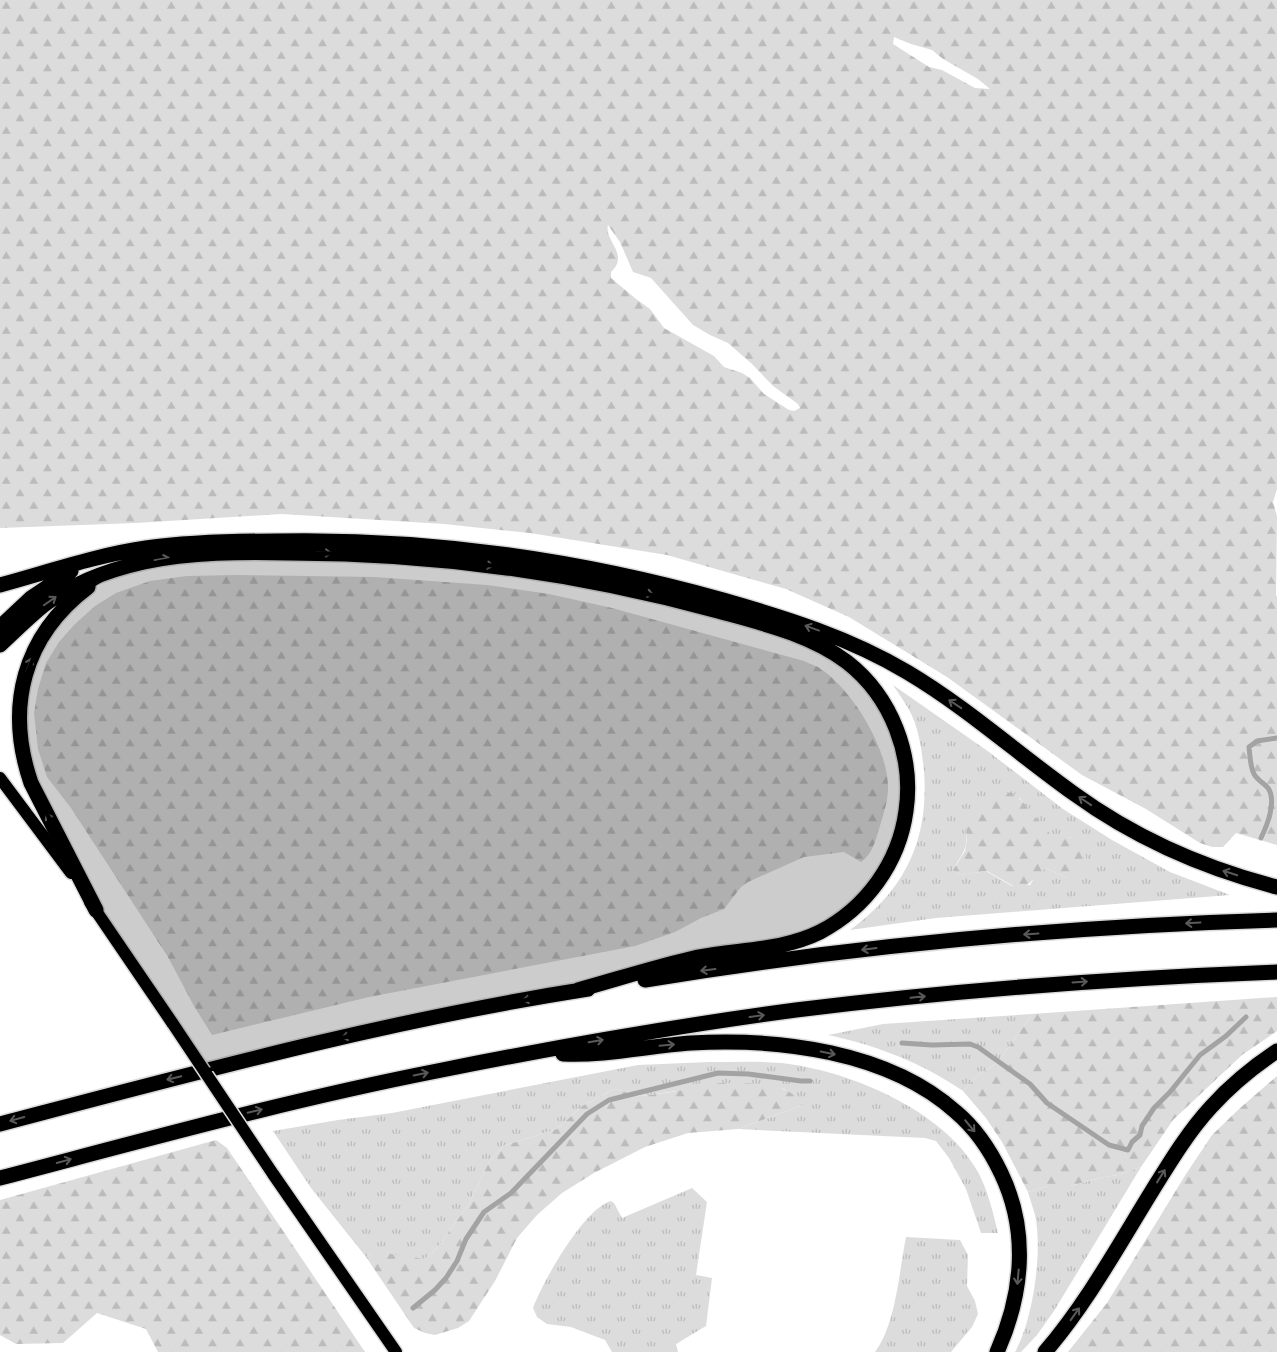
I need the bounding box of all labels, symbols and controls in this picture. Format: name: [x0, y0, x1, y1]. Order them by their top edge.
one-way arrow: [316, 548, 332, 558]
one-way arrow: [153, 554, 169, 564]
one-way arrow: [478, 560, 494, 570]
one-way arrow: [637, 589, 653, 598]
one-way arrow: [43, 596, 57, 606]
one-way arrow: [805, 623, 820, 632]
one-way arrow: [25, 658, 34, 673]
one-way arrow: [949, 699, 963, 709]
one-way arrow: [1079, 796, 1093, 806]
one-way arrow: [44, 813, 54, 827]
one-way arrow: [1223, 868, 1239, 878]
one-way arrow: [1186, 919, 1202, 928]
one-way arrow: [1023, 929, 1039, 938]
one-way arrow: [862, 945, 878, 955]
one-way arrow: [701, 965, 717, 975]
one-way arrow: [1072, 978, 1088, 987]
one-way arrow: [910, 992, 926, 1002]
one-way arrow: [523, 995, 539, 1005]
one-way arrow: [749, 1011, 765, 1021]
one-way arrow: [341, 1032, 357, 1041]
one-way arrow: [588, 1036, 604, 1046]
one-way arrow: [658, 1040, 674, 1050]
one-way arrow: [820, 1049, 836, 1058]
one-way arrow: [412, 1069, 428, 1078]
one-way arrow: [166, 1074, 182, 1084]
one-way arrow: [247, 1106, 263, 1115]
one-way arrow: [9, 1115, 25, 1125]
one-way arrow: [964, 1120, 976, 1133]
one-way arrow: [56, 1156, 72, 1165]
one-way arrow: [1156, 1169, 1166, 1183]
one-way arrow: [1014, 1268, 1023, 1284]
one-way arrow: [1070, 1307, 1080, 1321]

